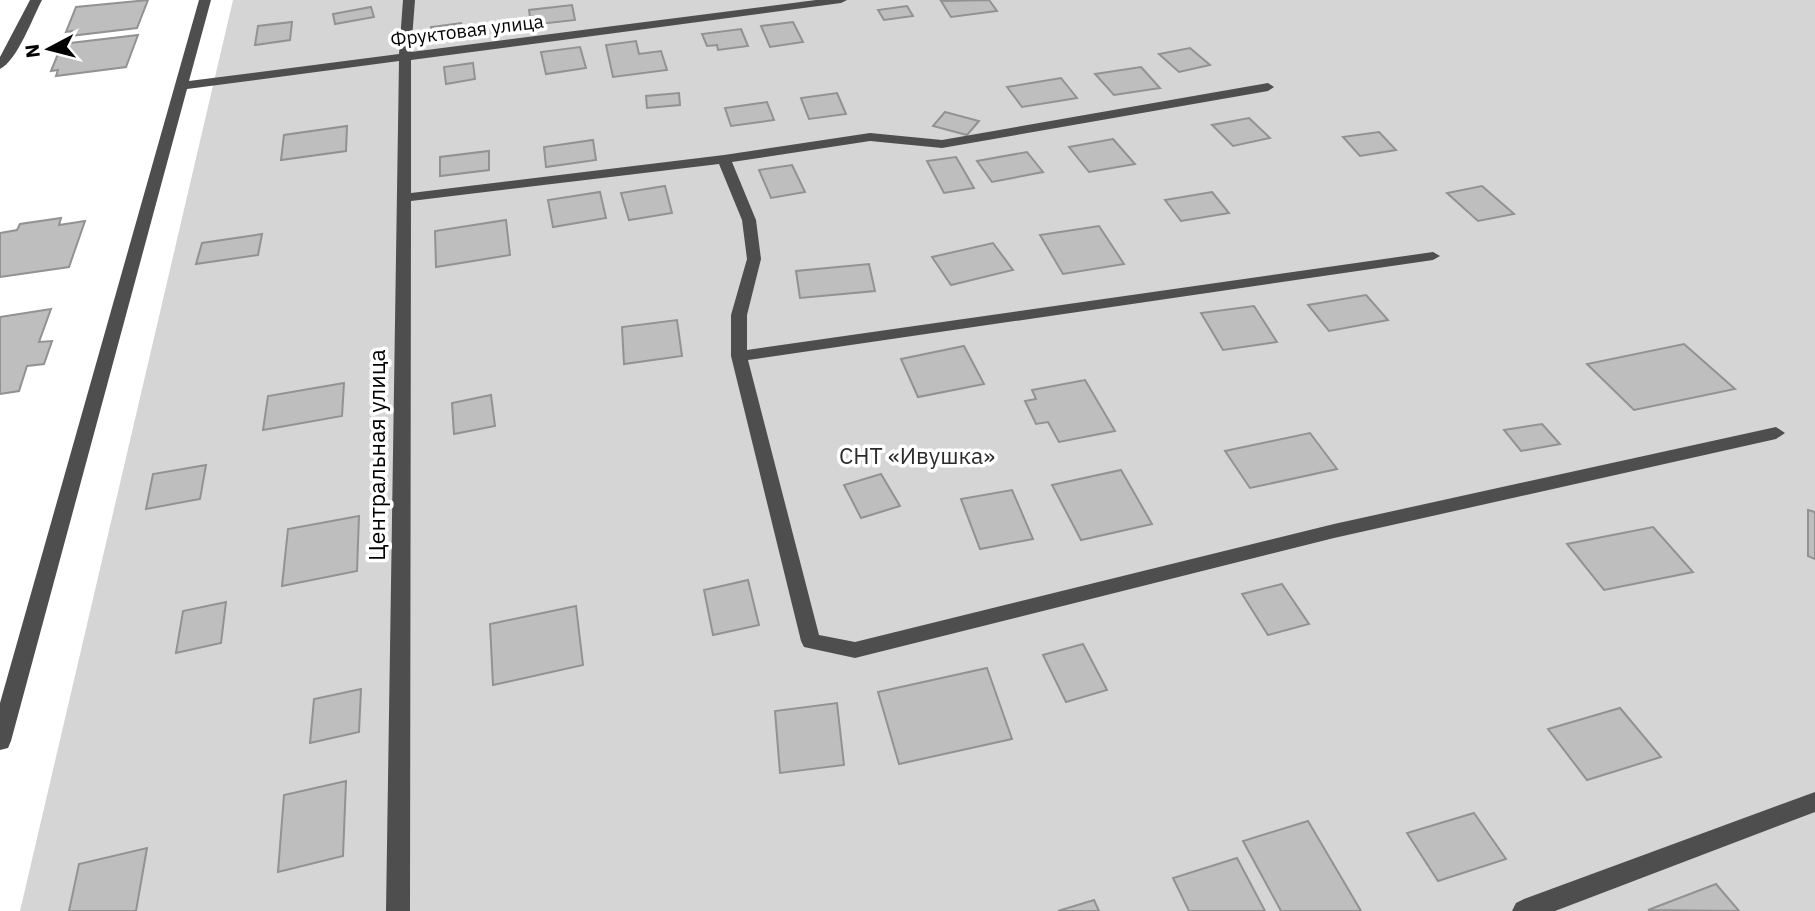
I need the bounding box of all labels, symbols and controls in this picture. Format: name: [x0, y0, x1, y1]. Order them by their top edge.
street label: Фруктовая улица: [389, 9, 545, 51]
north arrow: [14, 14, 84, 84]
text: N: [19, 43, 45, 59]
street label: Центральная улица: [361, 349, 391, 561]
park label: СНТ «Ивушка»: [839, 440, 995, 470]

